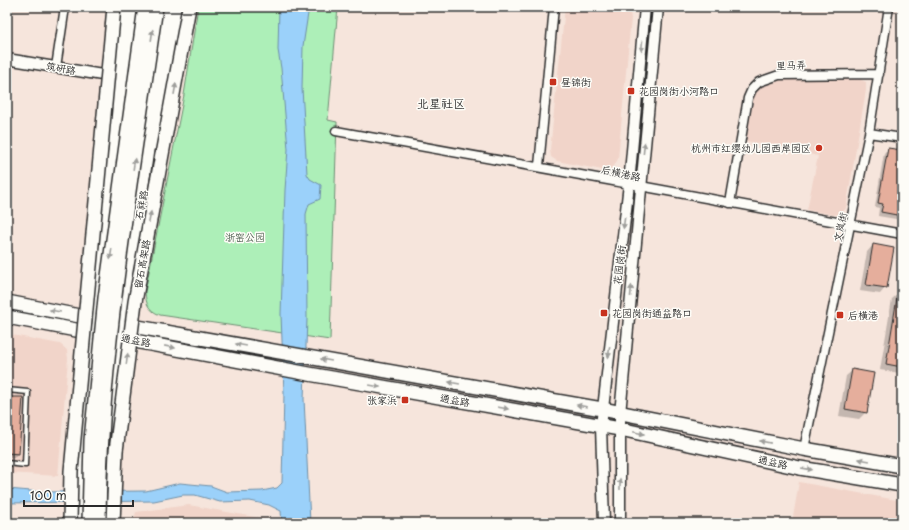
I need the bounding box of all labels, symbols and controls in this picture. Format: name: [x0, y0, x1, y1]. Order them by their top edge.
one-way arrow: [149, 29, 155, 41]
one-way arrow: [638, 40, 645, 52]
street label: 里马弄: [776, 56, 806, 73]
street label: 筑研路: [45, 58, 77, 77]
place label: 昼锦街: [561, 74, 591, 89]
marker: 昼锦街: [548, 77, 558, 87]
one-way arrow: [172, 83, 178, 95]
place label: 花园岗街小河路口: [639, 83, 719, 98]
marker: 花园岗街小河路口: [626, 86, 636, 96]
district label: 北星社区: [417, 94, 465, 112]
place label: 杭州市红缨幼儿园西岸园区: [691, 140, 811, 155]
one-way arrow: [640, 142, 647, 154]
marker: 杭州市红缨幼儿园西岸园区: [814, 143, 824, 153]
one-way arrow: [131, 158, 137, 170]
street label: 后横港路: [600, 161, 642, 184]
street label: 石祥路: [130, 189, 151, 221]
one-way arrow: [148, 211, 154, 223]
street label: 文岚街: [829, 211, 850, 243]
one-way arrow: [621, 217, 627, 229]
park label: 浙窑公园: [225, 229, 265, 244]
street label: 留石高架路: [130, 238, 153, 290]
street label: 花园岗街: [609, 244, 628, 286]
one-way arrow: [108, 248, 114, 260]
one-way arrow: [627, 285, 634, 297]
place label: 花园岗街通益路口: [612, 305, 692, 320]
place label: 后横港: [848, 307, 878, 322]
one-way arrow: [49, 308, 61, 314]
marker: 花园岗街通益路口: [599, 308, 609, 318]
marker: 后横港: [835, 310, 845, 320]
street label: 通益路: [120, 329, 152, 350]
one-way arrow: [235, 342, 247, 348]
one-way arrow: [164, 344, 177, 350]
one-way arrow: [606, 346, 612, 358]
one-way arrow: [124, 353, 130, 365]
one-way arrow: [320, 357, 332, 363]
one-way arrow: [448, 380, 460, 386]
one-way arrow: [369, 383, 381, 389]
street label: 通益路: [439, 390, 471, 409]
place label: 张家浜: [367, 392, 397, 407]
marker: 张家浜: [400, 395, 410, 405]
one-way arrow: [576, 403, 588, 409]
one-way arrow: [497, 406, 509, 412]
one-way arrow: [633, 431, 645, 437]
one-way arrow: [759, 439, 771, 445]
street label: 通益路: [757, 451, 789, 472]
one-way arrow: [857, 456, 870, 462]
one-way arrow: [801, 466, 813, 472]
one-way arrow: [617, 477, 623, 490]
scale bar: [24, 482, 133, 508]
text: 100 m: [30, 486, 67, 504]

